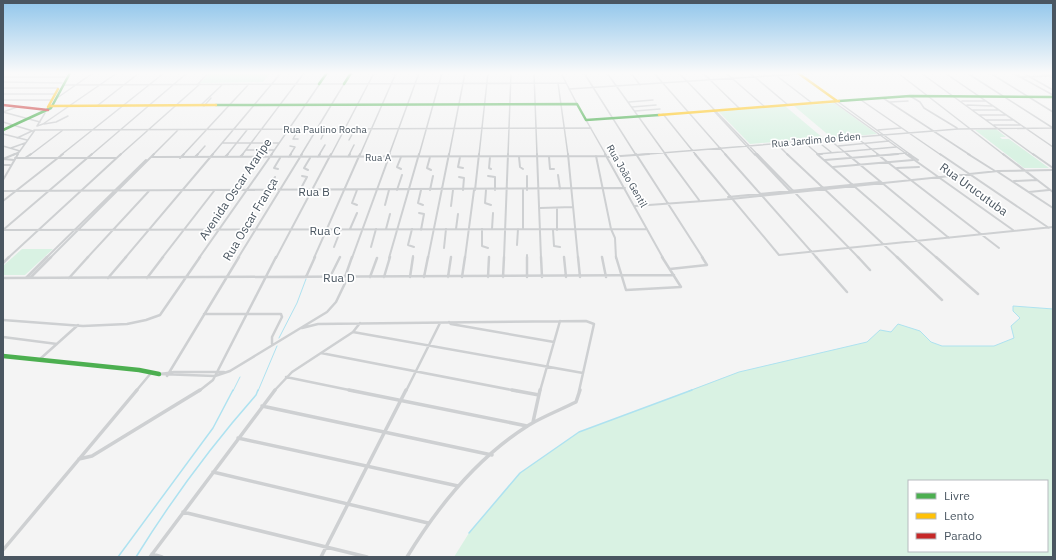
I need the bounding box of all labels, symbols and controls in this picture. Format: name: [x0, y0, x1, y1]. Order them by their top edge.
street label: Rua Paulino Rocha: [283, 123, 367, 136]
street label: Rua Jardim do Éden: [771, 130, 861, 150]
street label: Avenida Oscar Araripe: [195, 135, 275, 243]
street label: Rua João Gentil: [604, 142, 650, 210]
street label: Rua A: [365, 151, 392, 164]
street label: Rua Urucutuba: [937, 159, 1011, 219]
street label: Rua Oscar França: [219, 174, 281, 263]
street label: Rua B: [298, 184, 330, 199]
street label: Rua C: [309, 223, 341, 238]
street label: Rua D: [323, 270, 355, 285]
legend: [908, 480, 1048, 552]
text: Livre: [944, 488, 970, 503]
text: Lento: [944, 508, 974, 523]
text: Parado: [944, 528, 982, 543]

